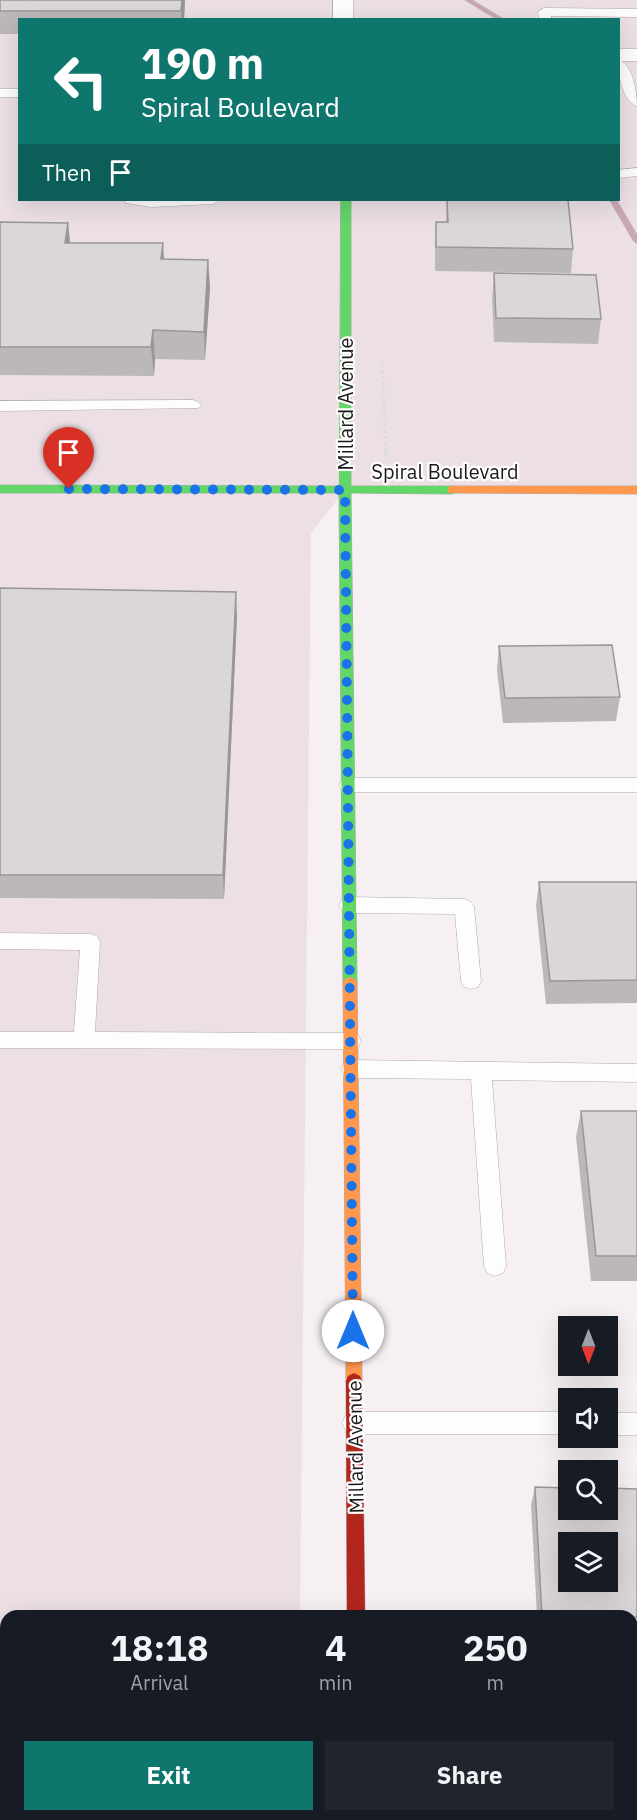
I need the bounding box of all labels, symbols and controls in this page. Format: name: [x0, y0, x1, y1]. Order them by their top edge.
text: 190 m: [141, 36, 264, 91]
icon: left: [42, 42, 120, 120]
text: Spiral Boulevard: [141, 89, 340, 124]
icon: arrive: [104, 156, 137, 189]
text: Then: [42, 158, 92, 187]
street label: Millard Avenue: [332, 337, 359, 471]
pin: [43, 427, 94, 489]
icon: arrive: [52, 436, 85, 469]
street label: Spiral Boulevard: [371, 458, 519, 485]
position arrow: [321, 1299, 385, 1363]
north arrow: [558, 1316, 618, 1376]
map controls: [558, 1316, 618, 1592]
street label: Millard Avenue: [340, 1380, 370, 1514]
button: sound: [558, 1388, 618, 1448]
button: search: [558, 1460, 618, 1520]
button: layers: [558, 1532, 618, 1592]
text: 18:18: [110, 1624, 209, 1671]
text: 4: [325, 1624, 347, 1671]
text: 250: [463, 1624, 528, 1671]
text: Arrival: [130, 1669, 189, 1696]
text: min: [319, 1669, 353, 1696]
text: m: [487, 1669, 504, 1696]
button: Exit: [24, 1741, 313, 1810]
button: Share: [325, 1741, 614, 1810]

